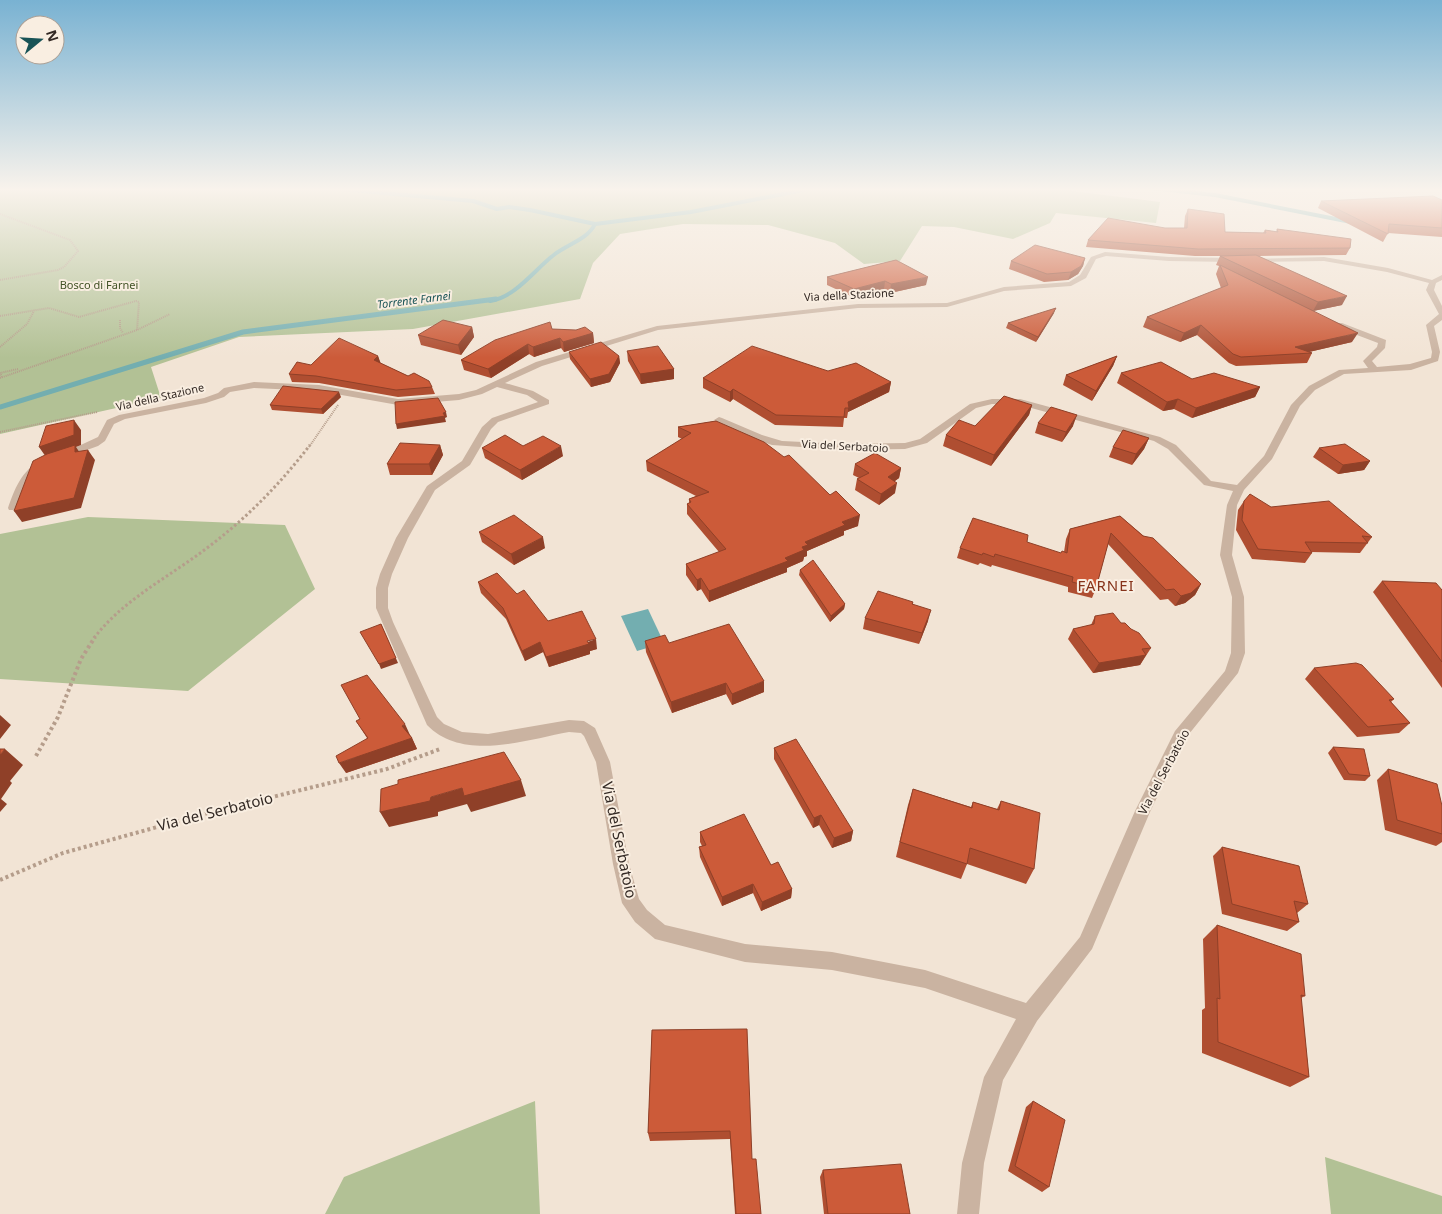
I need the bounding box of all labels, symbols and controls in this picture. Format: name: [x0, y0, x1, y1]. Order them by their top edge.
north arrow: [15, 15, 65, 65]
text: N: [42, 27, 64, 44]
park label: Bosco di Farnei: [60, 277, 138, 292]
street label: Via della Stazione: [804, 285, 894, 304]
water label: Torrente Farnei: [376, 288, 452, 311]
street label: Via della Stazione: [114, 379, 205, 414]
street label: Via del Serbatoio: [801, 436, 889, 455]
district label: FARNEI: [1077, 575, 1135, 595]
street label: Via del Serbatoio: [1134, 726, 1193, 818]
street label: Via del Serbatoio: [598, 780, 642, 900]
street label: Via del Serbatoio: [155, 787, 275, 835]

